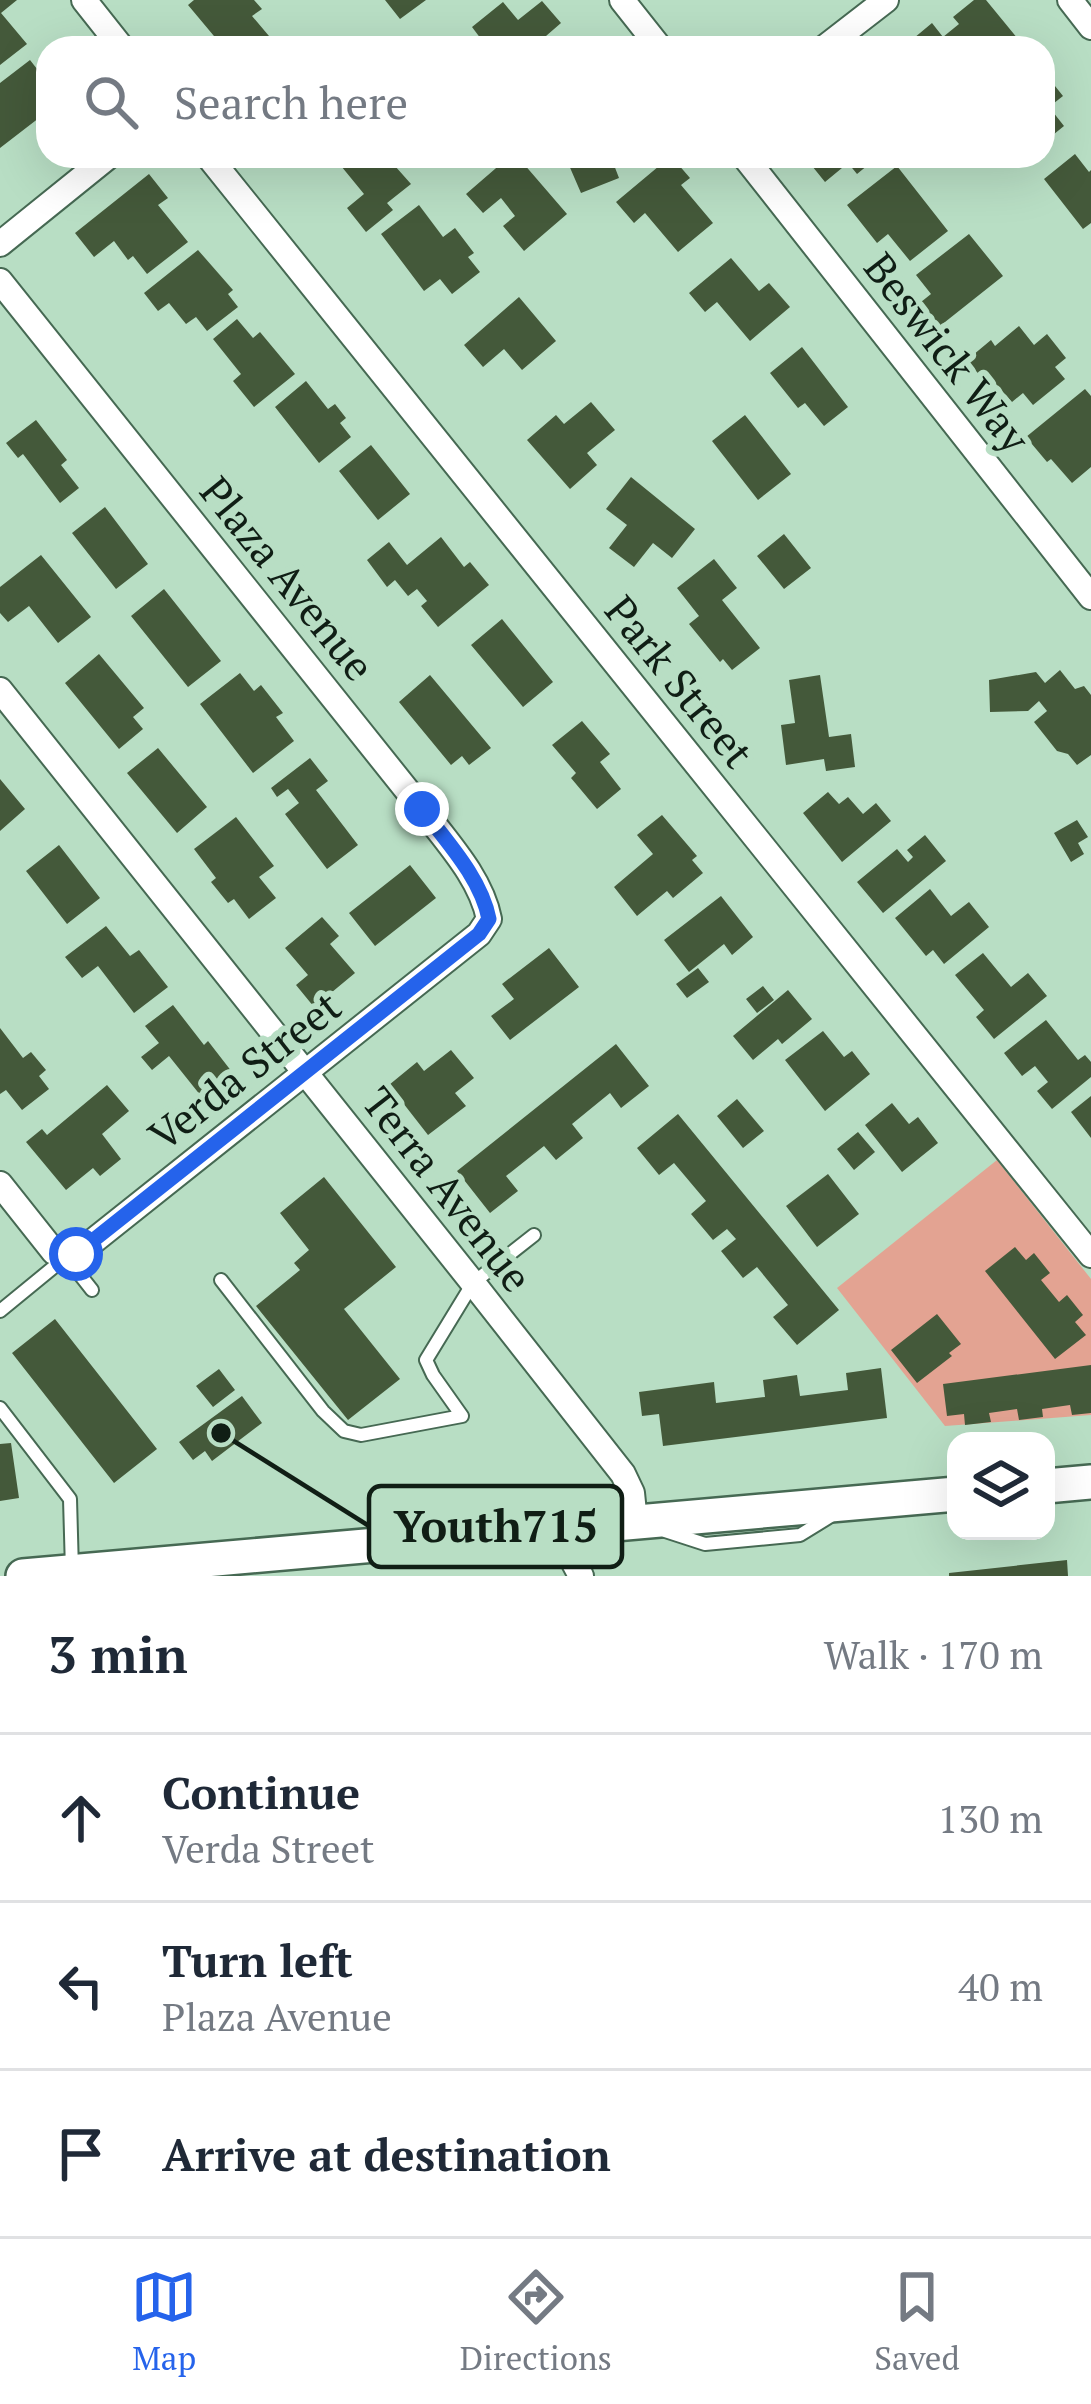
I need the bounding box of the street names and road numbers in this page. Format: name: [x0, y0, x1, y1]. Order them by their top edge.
street label: Beswick Way: [852, 241, 1044, 464]
street label: Plaza Avenue: [188, 464, 388, 692]
street label: Park Street: [593, 583, 767, 779]
street label: Verda Street: [137, 977, 352, 1163]
street label: Terra Avenue: [351, 1075, 545, 1303]

